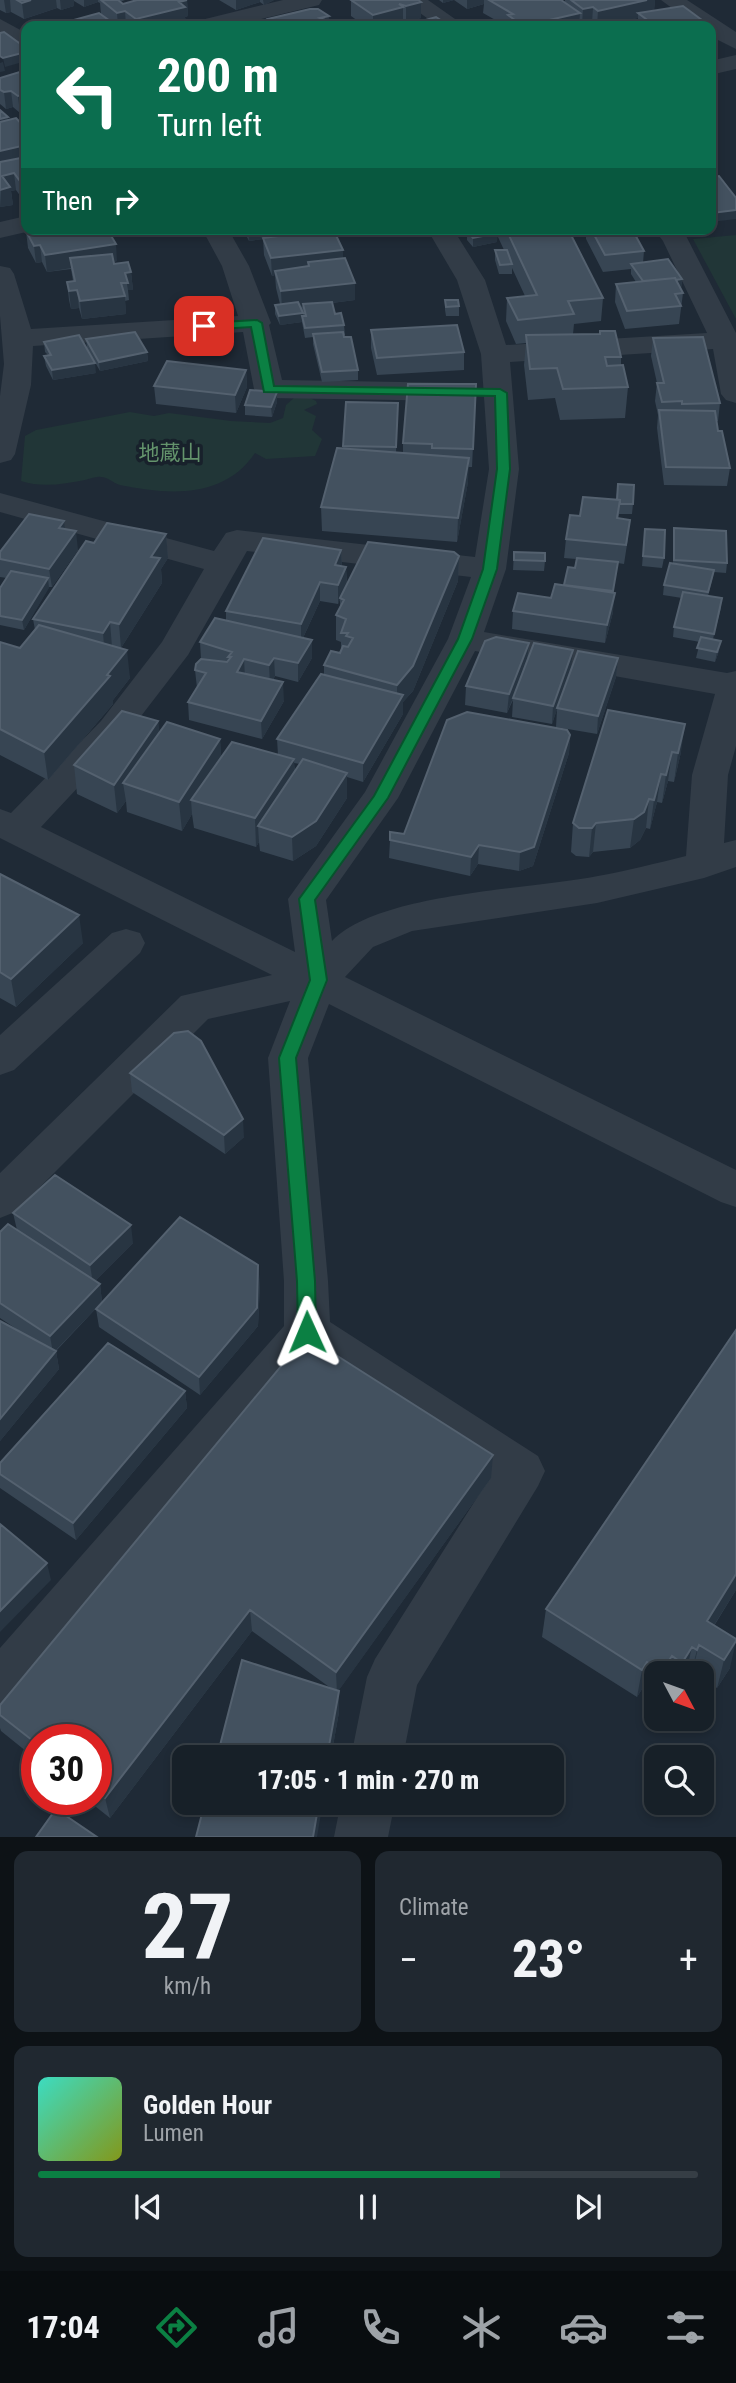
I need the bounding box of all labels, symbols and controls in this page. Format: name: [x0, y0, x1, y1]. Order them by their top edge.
text: 200 m: [157, 47, 279, 104]
icon: left: [42, 49, 133, 140]
text: Turn left: [157, 106, 262, 144]
icon: right: [107, 182, 145, 220]
text: Then: [42, 186, 93, 216]
pin: [174, 296, 234, 356]
icon: arrive: [185, 307, 223, 345]
park label: 地蔵山: [139, 441, 202, 465]
position arrow: [270, 1295, 344, 1369]
north arrow: [644, 1661, 714, 1731]
map controls: [644, 1661, 714, 1815]
speed limit sign: 30: [21, 1724, 112, 1815]
button: search: [644, 1745, 714, 1815]
text: 17:05 · 1 min · 270 m: [257, 1765, 479, 1795]
text: 27: [142, 1874, 233, 1980]
text: Climate: [399, 1894, 469, 1921]
text: 23°: [512, 1929, 585, 1990]
text: −: [399, 1938, 418, 1982]
text: +: [679, 1938, 698, 1982]
text: km/h: [164, 1973, 211, 2000]
text: Golden Hour: [143, 2090, 272, 2120]
text: Lumen: [143, 2120, 204, 2147]
icon: previous: [129, 2188, 167, 2226]
icon: pause: [349, 2188, 387, 2226]
icon: next: [569, 2188, 607, 2226]
icon: directions: [152, 2303, 201, 2352]
icon: music: [254, 2303, 303, 2352]
icon: phone: [356, 2303, 405, 2352]
icon: climate: [457, 2303, 506, 2352]
icon: car: [559, 2303, 608, 2352]
icon: filters: [661, 2303, 710, 2352]
text: 17:04: [26, 2308, 100, 2346]

